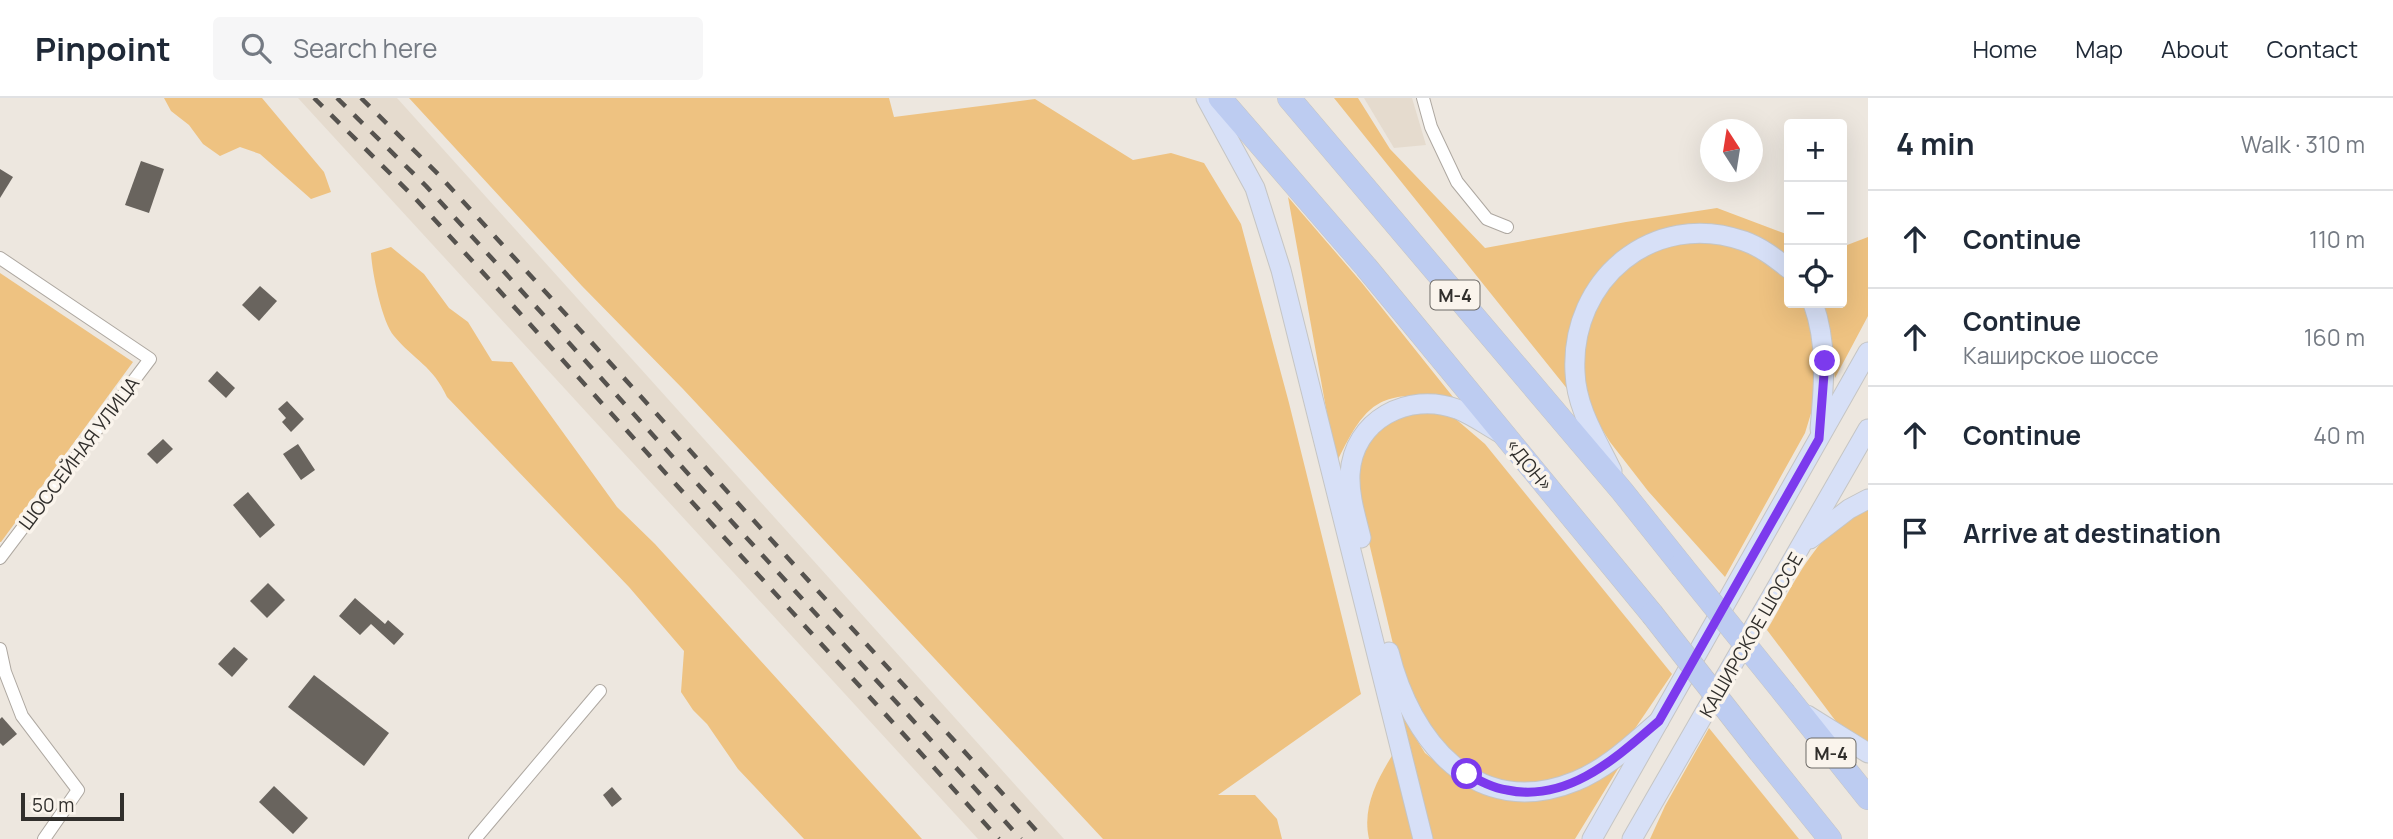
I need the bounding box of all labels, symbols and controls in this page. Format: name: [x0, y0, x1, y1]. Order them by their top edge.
search box: [213, 17, 703, 80]
text: Pinpoint: [35, 26, 171, 71]
icon: search: [237, 29, 275, 67]
text: Search here: [293, 30, 437, 66]
text: Home: [1972, 32, 2037, 65]
text: Map: [2075, 32, 2123, 65]
text: About: [2161, 32, 2229, 65]
text: Contact: [2267, 32, 2358, 65]
north arrow: [1700, 119, 1763, 182]
map controls: [1784, 119, 1847, 308]
button: +: [1784, 119, 1847, 182]
text: 4 min: [1896, 123, 1974, 164]
text: Walk · 310 m: [2241, 128, 2365, 160]
button: −: [1784, 182, 1847, 245]
icon: ahead: [1896, 220, 1934, 258]
text: Continue: [1963, 221, 2081, 257]
text: 110 m: [2309, 223, 2365, 255]
button: locate: [1784, 245, 1847, 308]
road number: М-4: [1430, 280, 1480, 310]
text: Continue: [1963, 303, 2081, 339]
icon: ahead: [1896, 318, 1934, 356]
text: 160 m: [2304, 321, 2365, 353]
text: Каширское шоссе: [1963, 339, 2159, 371]
route end: [1809, 345, 1840, 376]
street label: ШОССЕЙНАЯ УЛИЦА: [13, 371, 145, 535]
icon: ahead: [1896, 416, 1934, 454]
text: Continue: [1963, 417, 2081, 453]
text: 40 m: [2313, 419, 2365, 451]
street label: «ДОН»: [1500, 433, 1558, 497]
icon: arrive: [1896, 514, 1934, 552]
text: Arrive at destination: [1963, 515, 2221, 551]
street label: КАШИРСКОЕ ШОССЕ: [1693, 548, 1809, 722]
road number: М-4: [1806, 738, 1856, 768]
route start: [1451, 758, 1482, 789]
scale bar: [21, 790, 124, 822]
text: 50 m: [32, 792, 74, 818]

